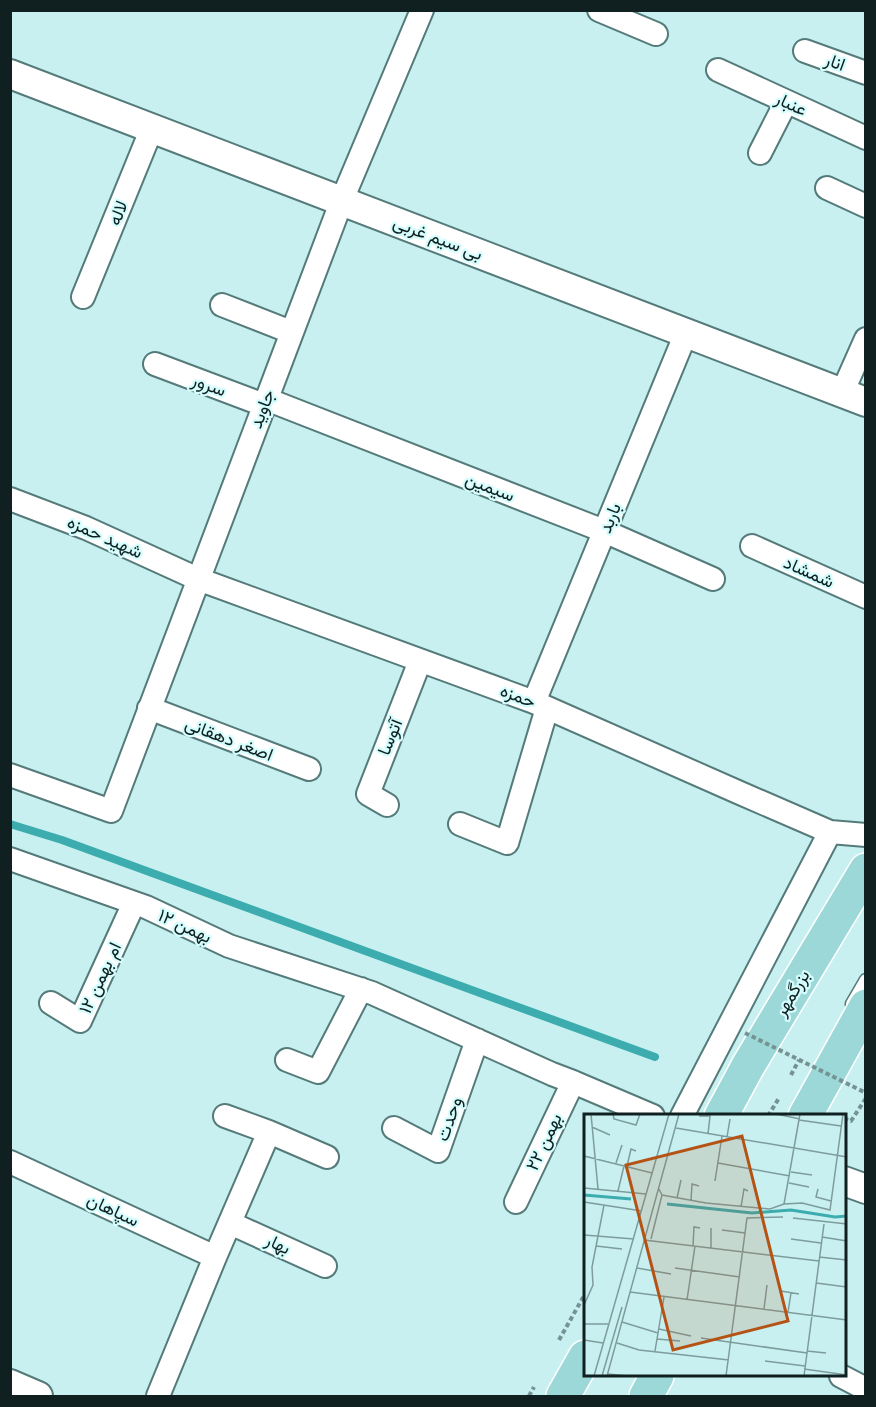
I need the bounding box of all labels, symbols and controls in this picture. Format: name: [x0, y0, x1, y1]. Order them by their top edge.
street label: انار: [821, 48, 848, 76]
street label: عنبار: [771, 87, 810, 121]
street label: لاله: [103, 197, 132, 228]
street label: بی سیم غربی: [390, 211, 486, 266]
street label: سرور: [188, 368, 229, 401]
street label: جاوید: [245, 386, 279, 432]
street label: سیمین: [462, 468, 518, 506]
street label: باربد: [594, 500, 626, 536]
street label: شهید حمزه: [64, 511, 146, 563]
street label: شمشاد: [781, 551, 838, 592]
street label: حمزه: [497, 679, 539, 713]
street label: اصغر دهقانی: [182, 712, 276, 766]
street label: آتوسا: [373, 714, 408, 758]
street label: ۱۲ بهمن: [155, 904, 215, 948]
street label: ۱۲ ام بهمن: [74, 939, 127, 1018]
street label: بزرگمهر: [769, 966, 814, 1021]
street label: وحدت: [431, 1094, 467, 1144]
street label: ۲۲ بهمن: [521, 1110, 567, 1174]
inset map: [584, 1114, 846, 1377]
street label: سپاهان: [83, 1188, 143, 1232]
street label: بهار: [261, 1228, 294, 1259]

